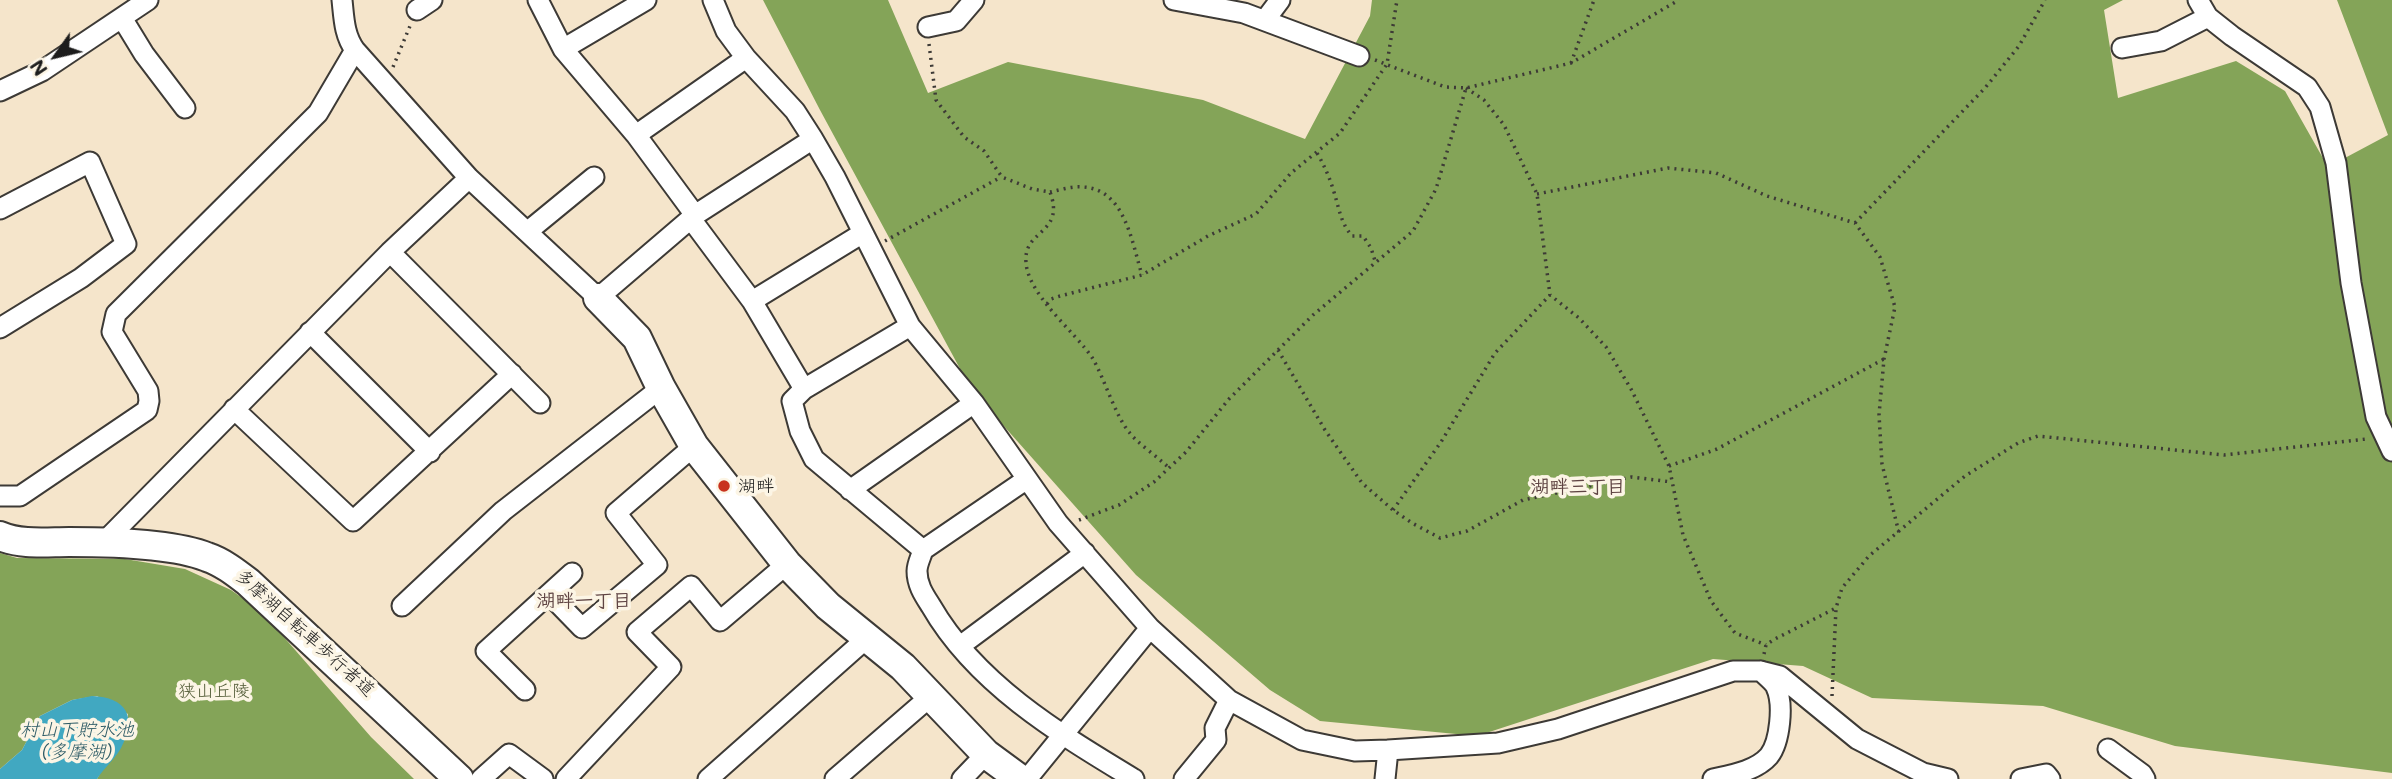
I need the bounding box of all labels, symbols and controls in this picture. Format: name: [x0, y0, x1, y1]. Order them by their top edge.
north arrow: [21, 21, 91, 91]
text: N: [24, 55, 53, 81]
place label: 湖畔: [738, 475, 774, 497]
district label: 湖畔三丁目: [1531, 476, 1625, 498]
marker: 湖畔: [716, 478, 732, 494]
street label: 多摩湖自転車歩行者道: [231, 565, 379, 701]
district label: 湖畔一丁目: [537, 590, 631, 612]
park label: 狭山丘陵: [178, 680, 250, 702]
water label: 村山下貯水池 (多摩湖): [20, 719, 134, 763]

